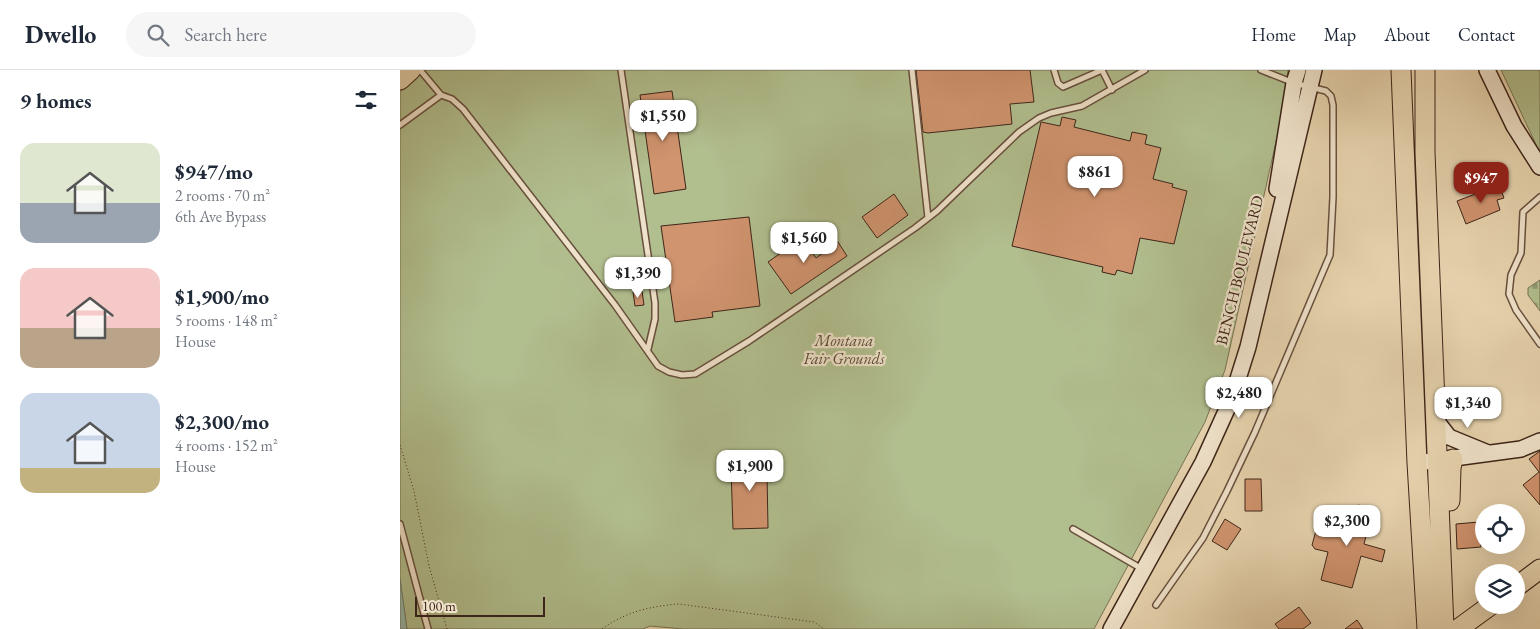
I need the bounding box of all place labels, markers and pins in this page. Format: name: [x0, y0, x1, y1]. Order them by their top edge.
pin: $1,550: [622, 100, 704, 142]
pin: $861: [1065, 156, 1125, 198]
pin: $947: [1451, 162, 1511, 204]
pin: $1,560: [763, 222, 845, 264]
pin: $1,390: [597, 256, 679, 299]
pin: $2,480: [1198, 376, 1280, 419]
pin: $1,340: [1427, 386, 1509, 429]
pin: $1,900: [709, 450, 791, 492]
pin: $2,300: [1306, 504, 1388, 547]

